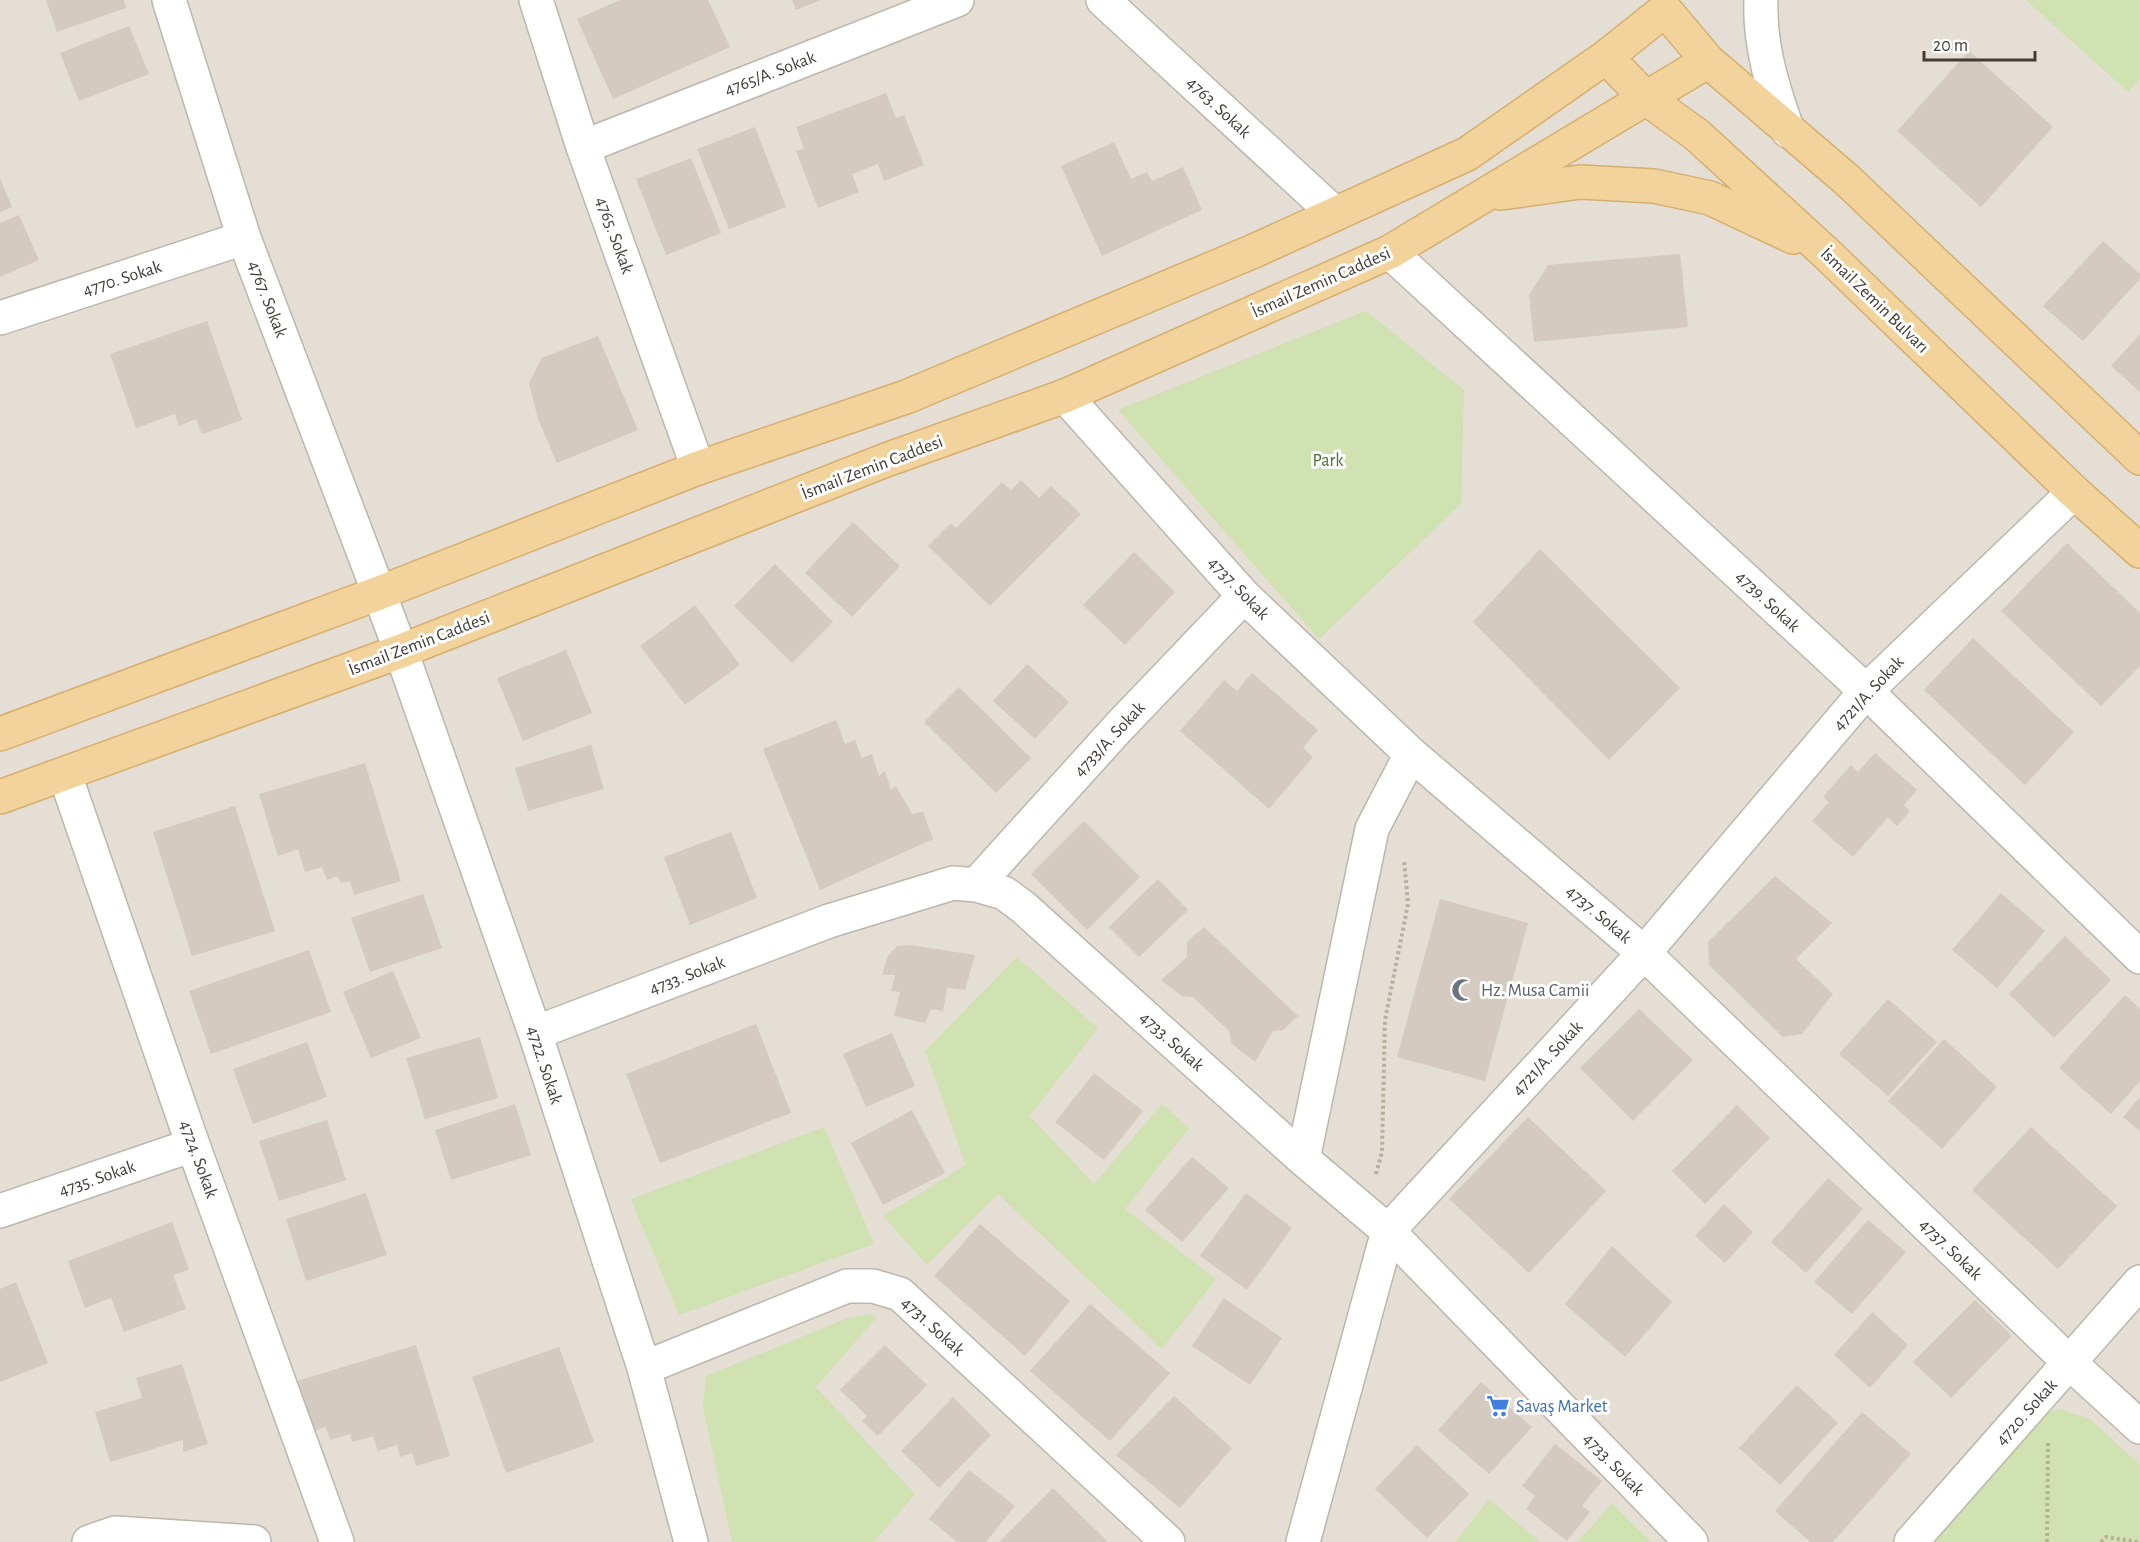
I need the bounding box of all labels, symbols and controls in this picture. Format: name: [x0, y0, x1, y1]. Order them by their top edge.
scale bar: [1924, 24, 2035, 62]
text: 20 m: [1933, 37, 1968, 55]
street label: 4765/A. Sokak: [722, 48, 819, 100]
street label: 4763. Sokak: [1183, 74, 1254, 142]
street label: 4765. Sokak: [592, 194, 637, 277]
street label: İsmail Zemin Caddesi: [1249, 242, 1393, 322]
street label: İsmail Zemin Bulvarı: [1817, 243, 1933, 357]
street label: 4770. Sokak: [81, 258, 165, 300]
street label: 4767. Sokak: [244, 259, 290, 341]
street label: İsmail Zemin Caddesi: [799, 431, 945, 503]
park label: Park: [1312, 452, 1344, 470]
street label: 4737. Sokak: [1204, 554, 1273, 624]
street label: 4739. Sokak: [1732, 568, 1803, 636]
street label: İsmail Zemin Caddesi: [346, 607, 492, 679]
street label: 4721/A. Sokak: [1830, 652, 1908, 734]
street label: 4733/A. Sokak: [1071, 698, 1149, 781]
street label: 4737. Sokak: [1562, 882, 1635, 948]
street label: 4733. Sokak: [647, 953, 728, 999]
mosque icon: Hz. Musa Camii: [1450, 977, 1476, 1003]
place label: Hz. Musa Camii: [1481, 982, 1589, 1000]
street label: 4733. Sokak: [1136, 1008, 1207, 1076]
street label: 4721/A. Sokak: [1509, 1017, 1587, 1099]
street label: 4722. Sokak: [523, 1024, 565, 1107]
street label: 4724. Sokak: [176, 1118, 221, 1201]
street label: 4735. Sokak: [57, 1157, 139, 1200]
street label: 4737. Sokak: [1915, 1216, 1986, 1284]
street label: 4731. Sokak: [897, 1294, 968, 1360]
street label: 4720. Sokak: [1993, 1375, 2061, 1449]
supermarket icon: Savaş Market: [1485, 1393, 1511, 1419]
place label: Savaş Market: [1516, 1398, 1608, 1416]
street label: 4733. Sokak: [1579, 1430, 1648, 1500]

